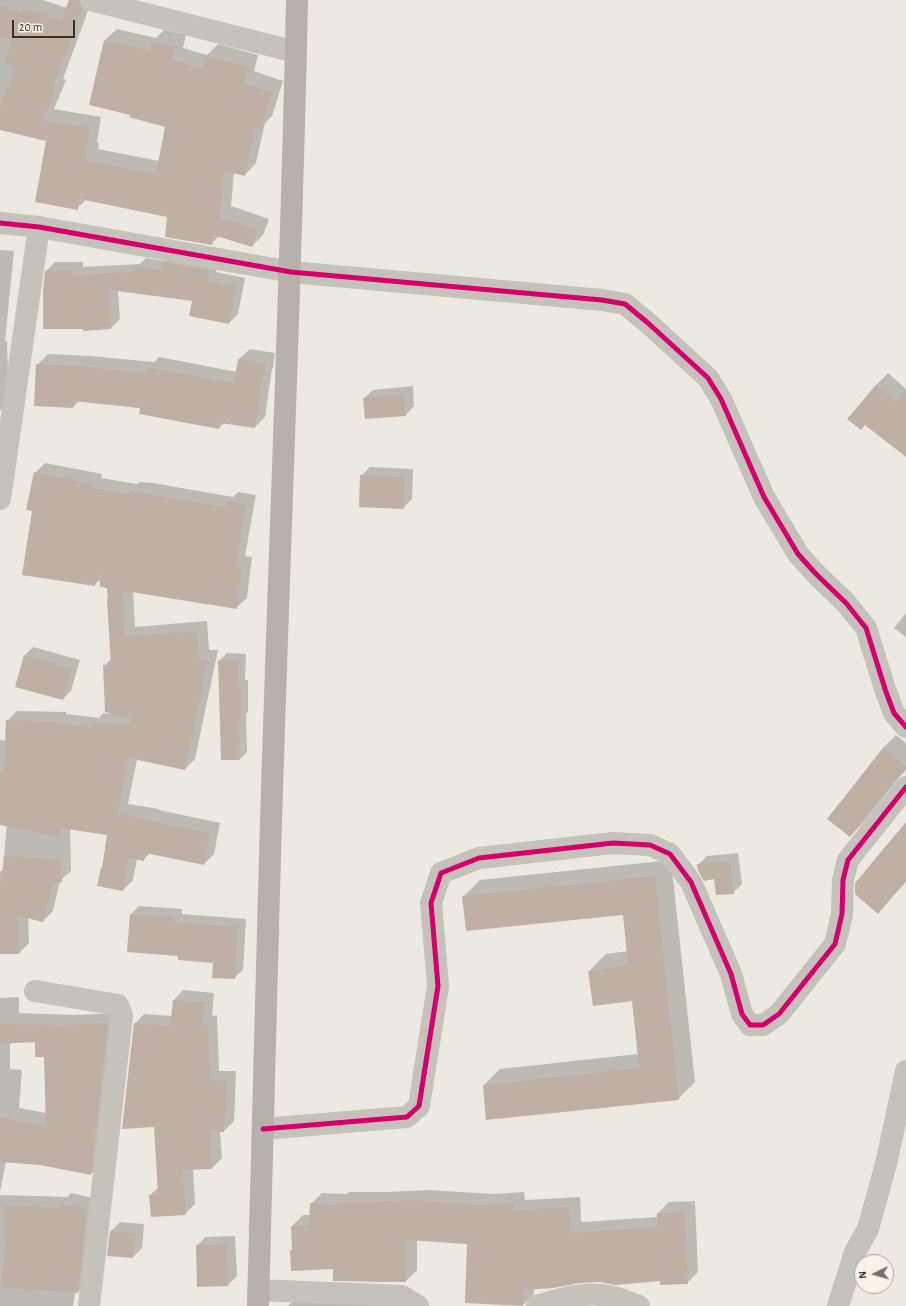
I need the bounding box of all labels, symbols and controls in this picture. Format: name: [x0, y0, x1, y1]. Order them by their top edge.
scale bar: [14, 12, 77, 38]
text: 20 m: [19, 21, 42, 33]
north arrow: [854, 1254, 894, 1294]
text: N: [857, 1271, 868, 1279]

